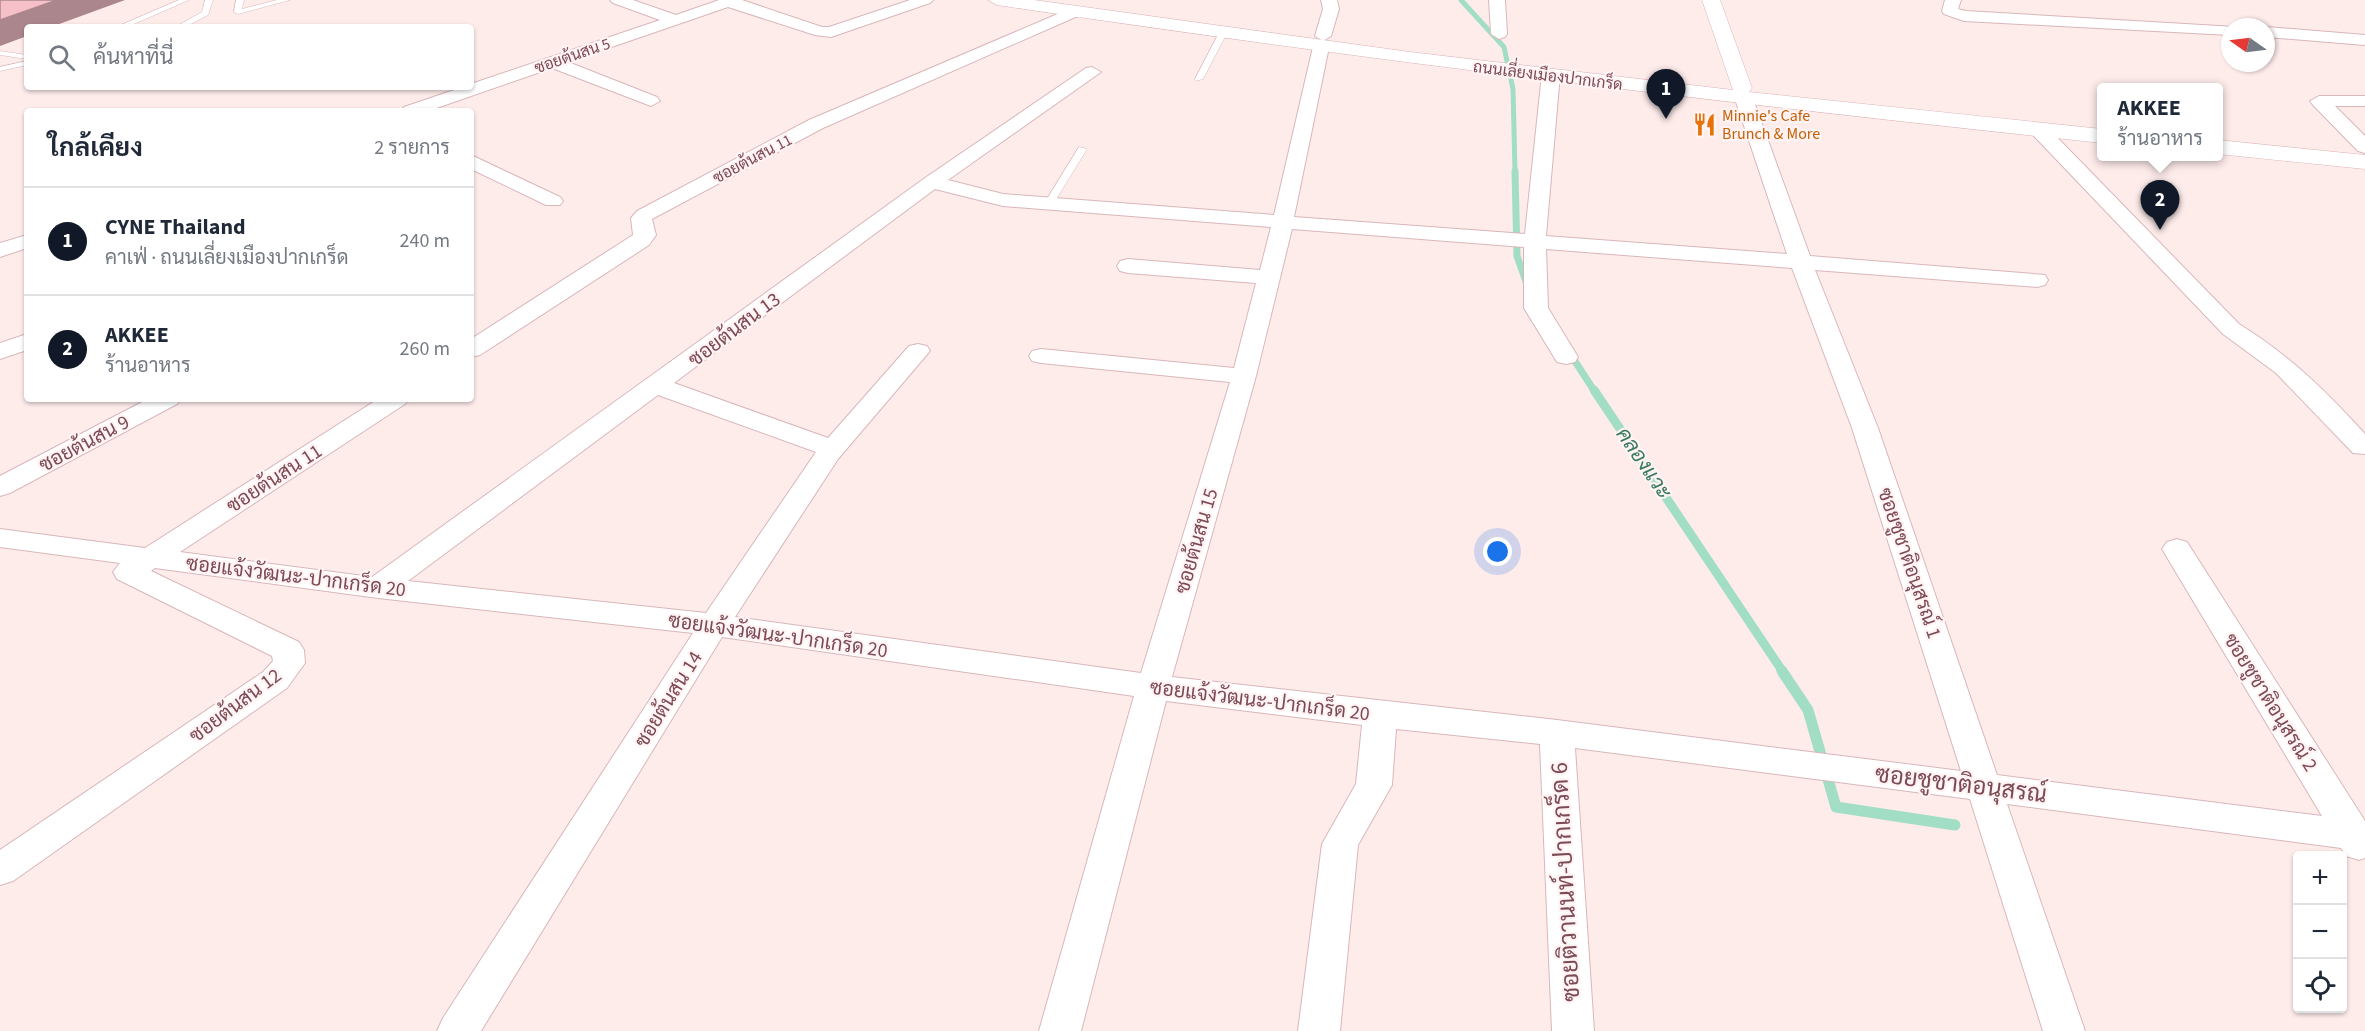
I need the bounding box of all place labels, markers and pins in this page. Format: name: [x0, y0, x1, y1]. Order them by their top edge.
pin: 1: [1646, 70, 1686, 119]
place label: Minnie's Cafe Brunch & More: [1722, 105, 1820, 145]
restaurant icon: Minnie's Cafe Brunch & More: [1691, 111, 1717, 137]
pin: 2: [2140, 180, 2180, 230]

